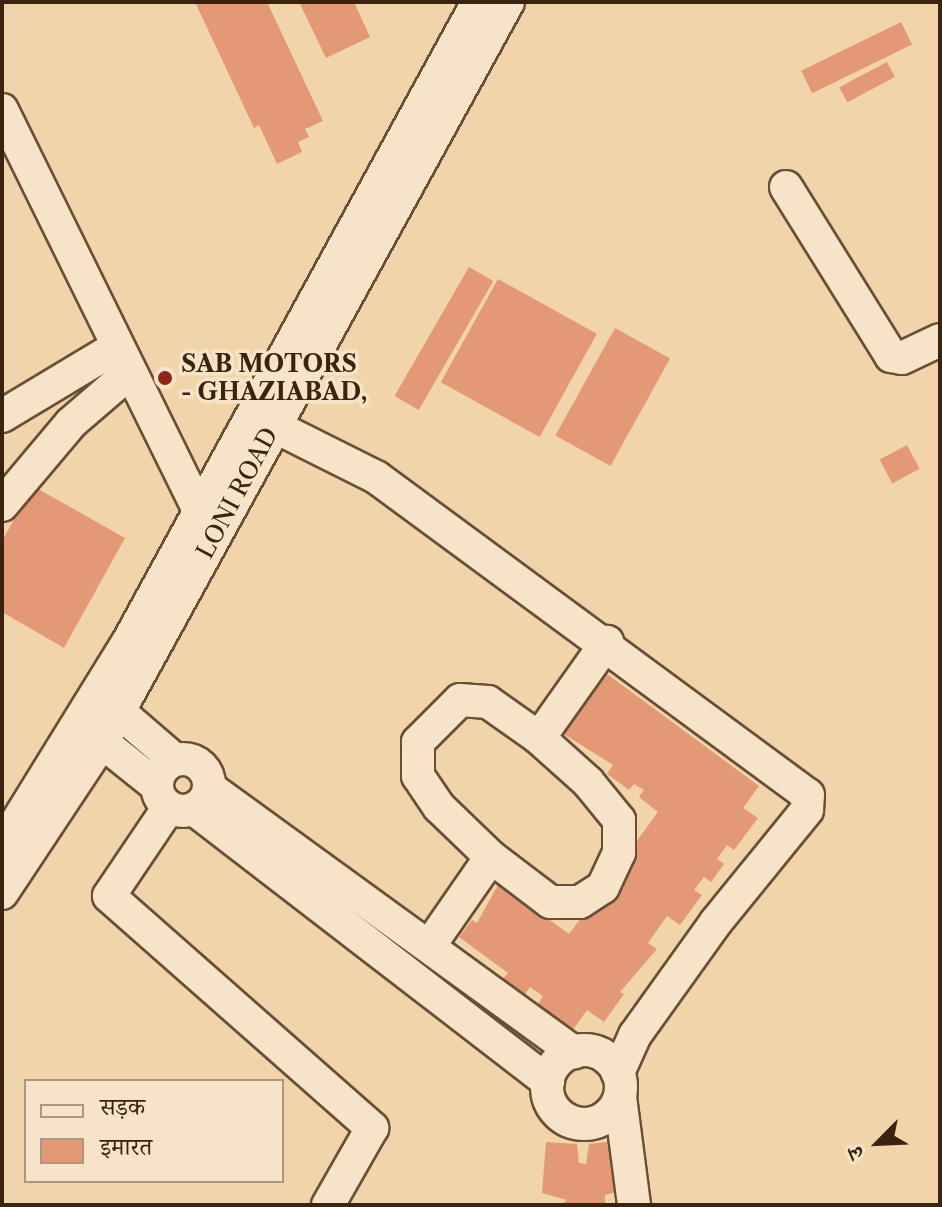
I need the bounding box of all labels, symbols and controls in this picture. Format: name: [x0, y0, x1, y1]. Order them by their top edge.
place label: SAB MOTORS - GHAZIABAD,: [181, 350, 367, 406]
marker: SAB MOTORS - GHAZIABAD,: [156, 369, 174, 387]
street label: LONI ROAD: [190, 422, 284, 564]
legend: [24, 1079, 284, 1183]
text: सड़क: [100, 1092, 145, 1121]
north arrow: [838, 1103, 918, 1183]
text: इमारत: [100, 1132, 152, 1161]
text: उ: [841, 1142, 870, 1164]

